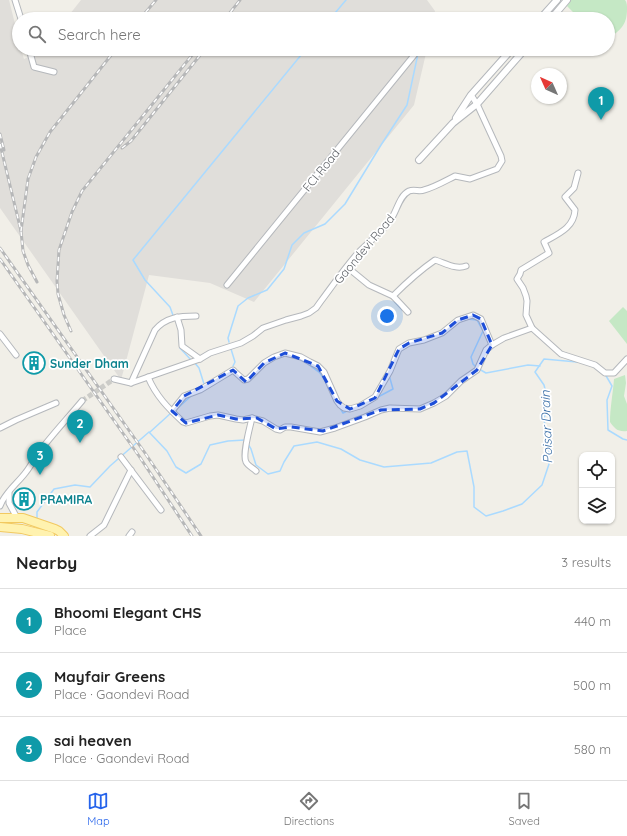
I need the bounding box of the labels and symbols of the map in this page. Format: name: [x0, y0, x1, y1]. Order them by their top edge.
north arrow: [531, 68, 567, 104]
pin: 1: [588, 87, 614, 120]
street label: FCI Road: [299, 146, 343, 194]
street label: Gaondevi Road: [331, 211, 397, 287]
your location: [377, 306, 397, 326]
building icon: Sunder Dham: [21, 350, 47, 376]
place label: Sunder Dham: [50, 356, 129, 371]
water label: Poisar Drain: [537, 390, 555, 464]
pin: 2: [67, 410, 93, 443]
pin: 3: [27, 442, 53, 475]
building icon: PRAMIRA: [11, 486, 37, 512]
place label: PRAMIRA: [40, 492, 93, 507]

